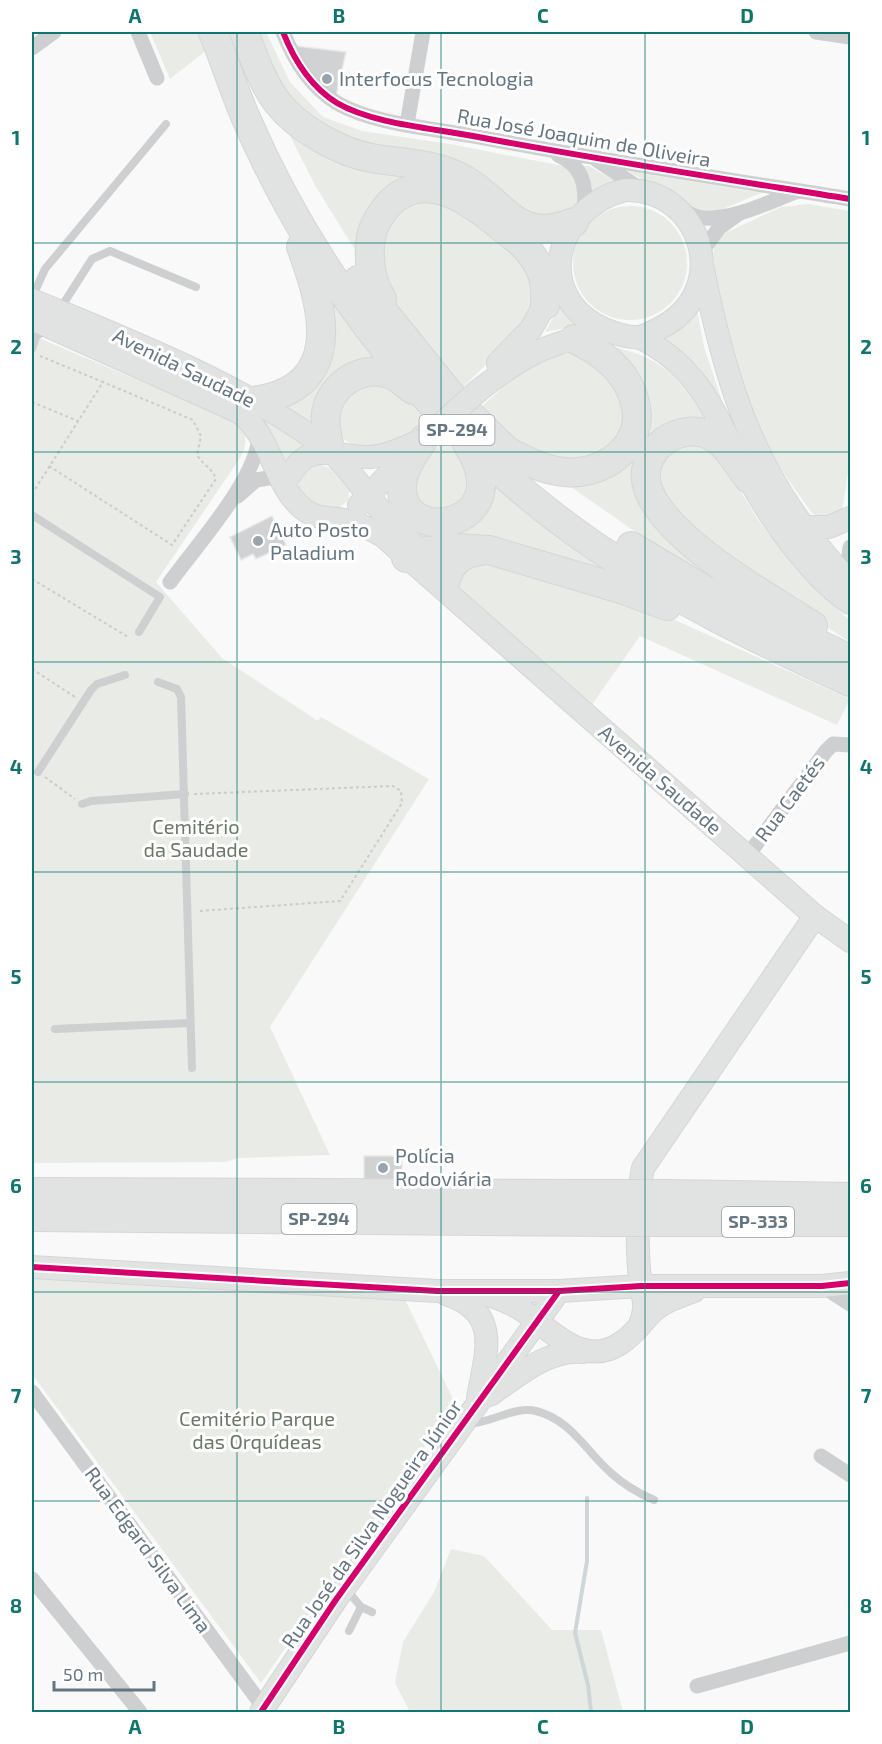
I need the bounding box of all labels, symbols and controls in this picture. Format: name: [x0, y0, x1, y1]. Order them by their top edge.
text: A: [128, 3, 142, 27]
text: B: [333, 3, 345, 27]
text: C: [537, 3, 549, 27]
text: D: [740, 3, 754, 27]
place label: Interfocus Tecnologia: [339, 66, 534, 90]
marker: Interfocus Tecnologia: [320, 72, 334, 86]
street label: Rua José Joaquim de Oliveira: [456, 103, 713, 171]
text: 1: [12, 125, 20, 149]
text: 1: [862, 125, 870, 149]
street label: Avenida Saudade: [110, 322, 259, 412]
text: 2: [10, 334, 22, 358]
text: 2: [860, 334, 872, 358]
road number: SP-294: [420, 415, 494, 445]
place label: Auto Posto Paladium: [270, 517, 369, 564]
marker: Auto Posto Paladium: [251, 534, 265, 548]
text: 3: [10, 544, 22, 568]
text: 3: [860, 544, 872, 568]
street label: Avenida Saudade: [594, 719, 727, 839]
street label: Rua Caetés: [749, 751, 829, 846]
text: 4: [10, 754, 23, 778]
text: 4: [860, 754, 873, 778]
park label: Cemitério da Saudade: [143, 814, 249, 861]
text: 5: [10, 964, 22, 988]
text: 5: [860, 964, 872, 988]
place label: Polícia Rodoviária: [395, 1143, 492, 1190]
marker: Polícia Rodoviária: [376, 1161, 390, 1175]
text: 6: [10, 1173, 22, 1197]
text: 6: [860, 1173, 872, 1197]
road number: SP-294: [282, 1204, 356, 1234]
road number: SP-333: [722, 1207, 794, 1237]
text: 7: [11, 1383, 22, 1407]
text: 7: [861, 1383, 872, 1407]
street label: Rua José da Silva Nogueira Júnior: [276, 1395, 466, 1652]
park label: Cemitério Parque das Orquídeas: [179, 1406, 335, 1453]
street label: Rua Edgard Silva Lima: [81, 1462, 217, 1637]
text: 8: [10, 1593, 22, 1617]
text: 8: [860, 1593, 872, 1617]
scale bar: [54, 1654, 154, 1692]
text: 50 m: [63, 1663, 103, 1685]
text: A: [128, 1714, 142, 1738]
text: B: [333, 1714, 345, 1738]
text: C: [537, 1714, 549, 1738]
text: D: [740, 1714, 754, 1738]

